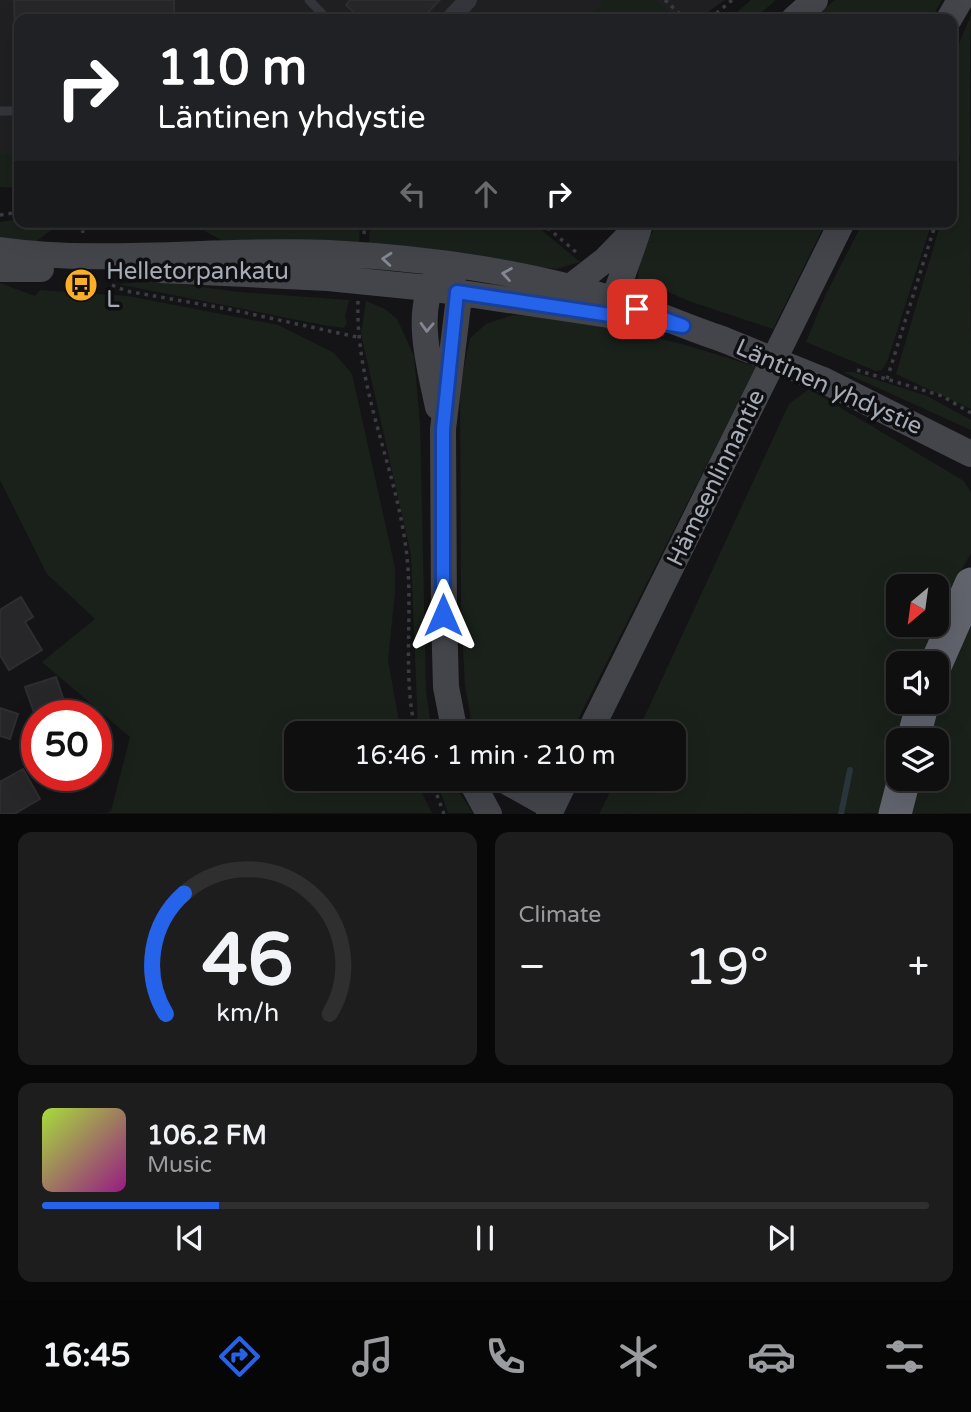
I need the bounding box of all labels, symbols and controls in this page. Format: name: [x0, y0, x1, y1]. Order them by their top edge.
text: 110 m: [157, 39, 307, 98]
icon: right: [42, 42, 133, 133]
text: Läntinen yhdystie: [157, 99, 426, 137]
icon: left: [394, 175, 432, 213]
icon: ahead: [467, 175, 505, 213]
icon: right: [540, 175, 578, 213]
one-way arrow: [381, 251, 393, 266]
place label: Helletorpankatu L: [106, 257, 289, 314]
bus stop icon: Helletorpankatu L: [62, 266, 100, 304]
one-way arrow: [501, 267, 513, 282]
pin: [607, 279, 667, 339]
icon: arrive: [618, 290, 656, 328]
one-way arrow: [419, 322, 434, 333]
street label: Läntinen yhdystie: [731, 333, 927, 441]
street label: Hämeenlinnantie: [661, 385, 771, 571]
north arrow: [886, 574, 948, 637]
map controls: [886, 574, 949, 791]
position arrow: [406, 578, 480, 652]
button: sound: [886, 651, 949, 714]
speed limit sign: 50: [21, 700, 112, 791]
button: layers: [886, 728, 949, 791]
text: 16:46 · 1 min · 210 m: [354, 740, 616, 771]
text: Climate: [519, 901, 601, 929]
text: 46: [202, 918, 293, 1006]
text: 19°: [684, 936, 769, 999]
text: −: [519, 944, 546, 990]
text: +: [908, 944, 929, 990]
text: km/h: [216, 998, 279, 1028]
text: 106.2 FM: [147, 1120, 267, 1151]
text: Music: [147, 1151, 212, 1179]
icon: previous: [171, 1219, 209, 1257]
icon: pause: [466, 1219, 504, 1257]
icon: next: [762, 1219, 800, 1257]
icon: directions: [215, 1332, 264, 1381]
icon: music: [348, 1332, 397, 1381]
icon: phone: [481, 1332, 530, 1381]
icon: climate: [614, 1332, 663, 1381]
icon: car: [747, 1332, 796, 1381]
icon: filters: [880, 1332, 929, 1381]
text: 16:45: [42, 1337, 131, 1375]

